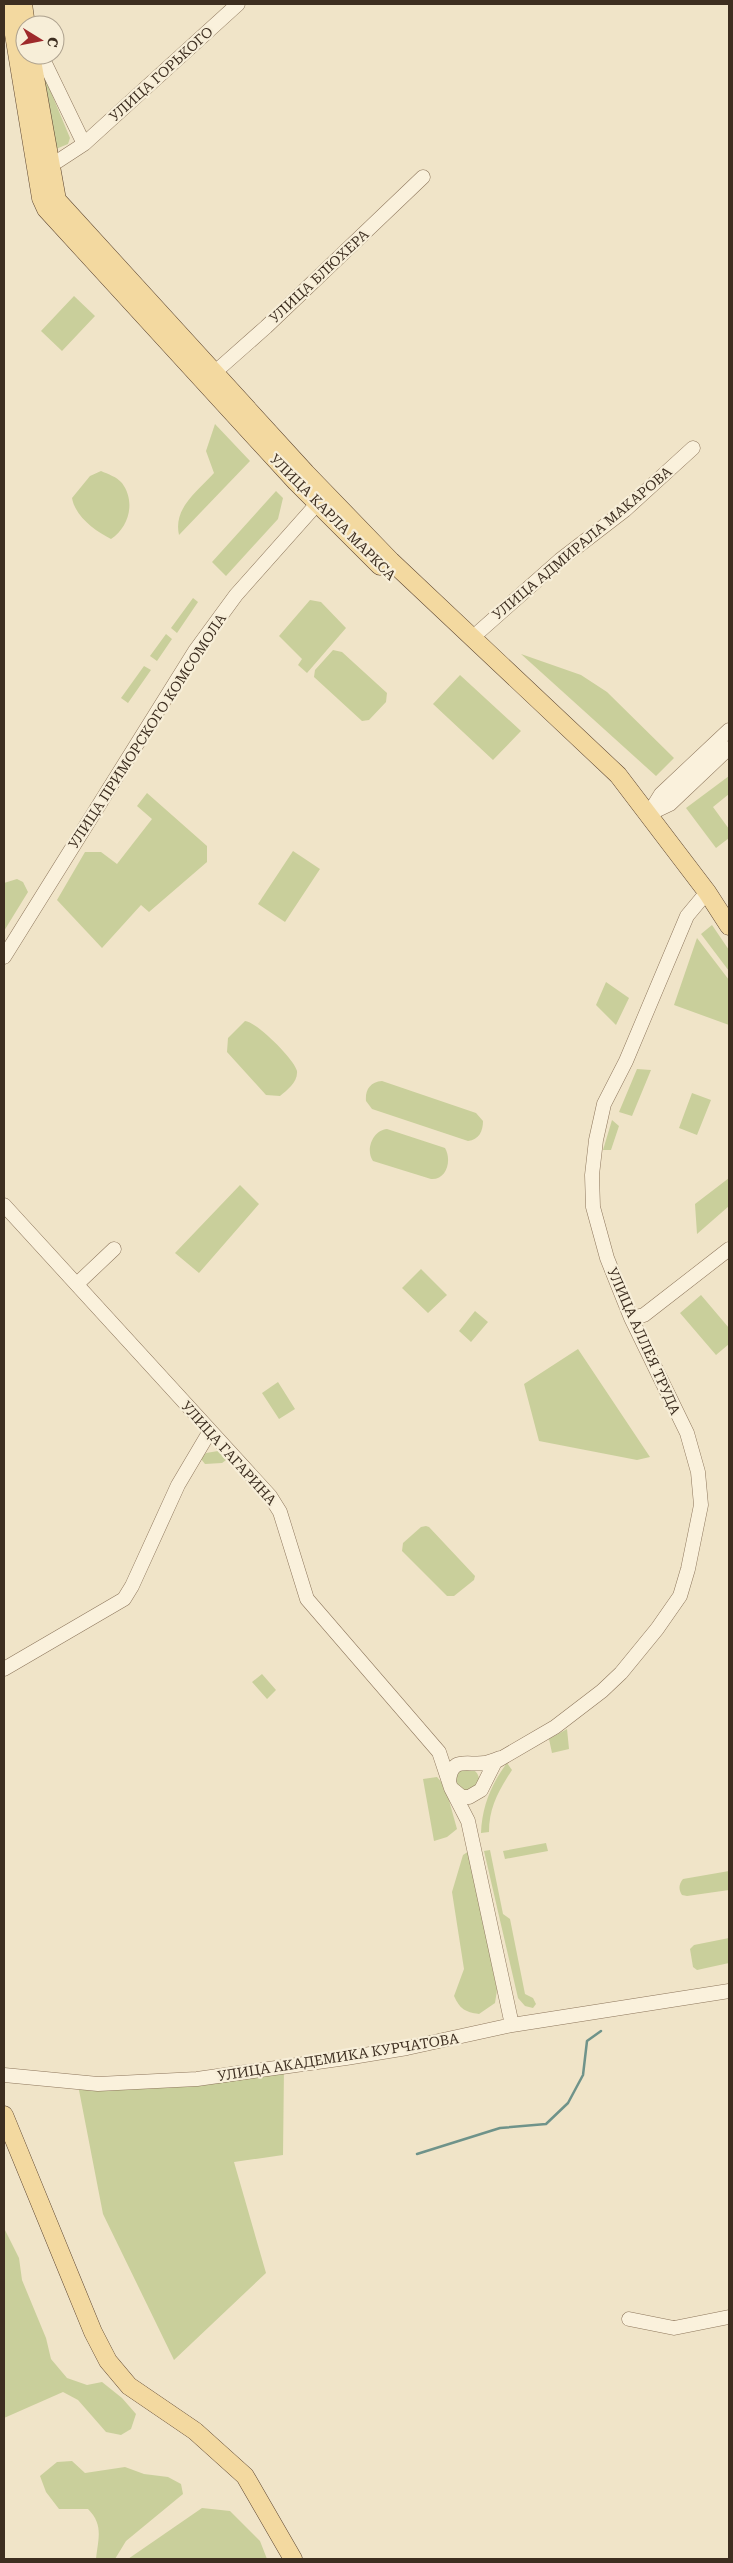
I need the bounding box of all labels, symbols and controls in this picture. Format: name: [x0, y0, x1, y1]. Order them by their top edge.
north arrow: [15, 15, 65, 65]
street label: УЛИЦА ГОРЬКОГО: [106, 23, 216, 125]
text: С: [44, 36, 62, 49]
street label: УЛИЦА БЛЮХЕРА: [266, 226, 372, 326]
street label: УЛИЦА КАРЛА МАРКСА: [267, 451, 399, 583]
street label: УЛИЦА АДМИРАЛА МАКАРОВА: [489, 463, 675, 623]
street label: УЛИЦА ПРИМОРСКОГО КОМСОМОЛА: [65, 611, 229, 851]
street label: УЛИЦА АЛЛЕЯ ТРУДА: [604, 1265, 684, 1417]
street label: УЛИЦА ГАГАРИНА: [178, 1398, 280, 1508]
street label: УЛИЦА АКАДЕМИКА КУРЧАТОВА: [216, 2030, 460, 2084]

